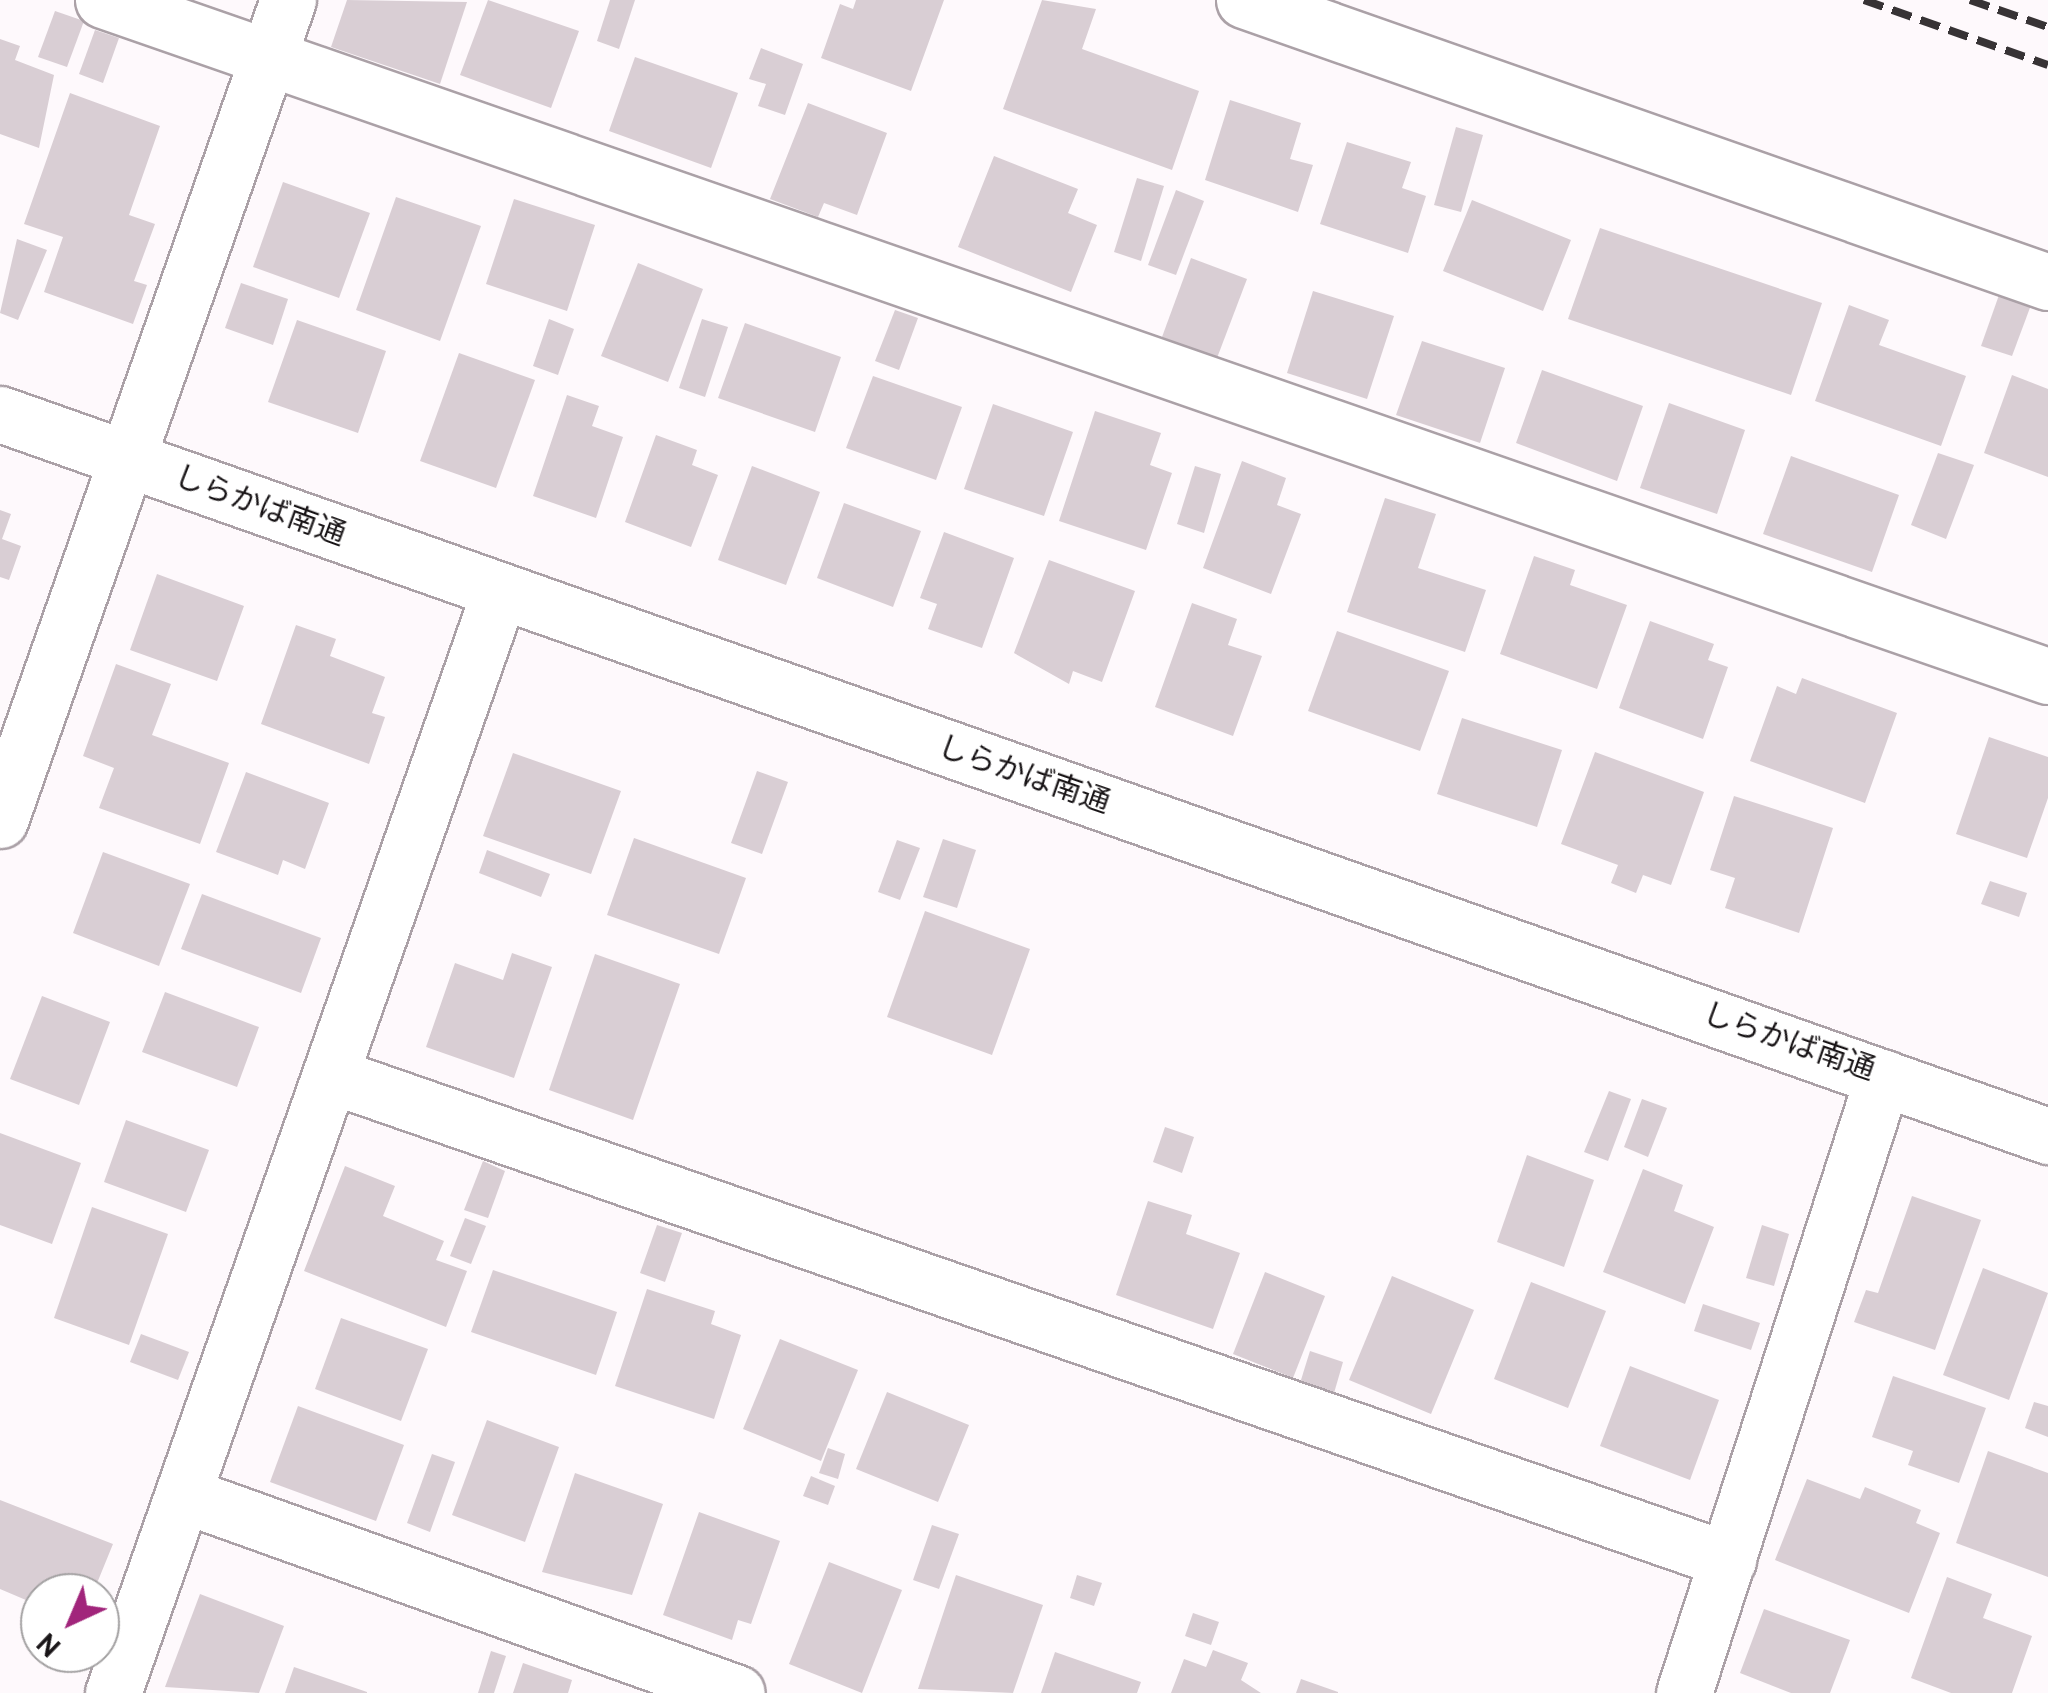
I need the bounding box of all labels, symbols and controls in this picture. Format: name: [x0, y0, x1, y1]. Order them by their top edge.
street label: しらかば南通: [168, 460, 350, 556]
street label: しらかば南通: [932, 731, 1114, 823]
street label: しらかば南通: [1697, 998, 1879, 1090]
north arrow: [20, 1573, 120, 1673]
text: N: [31, 1623, 70, 1663]

